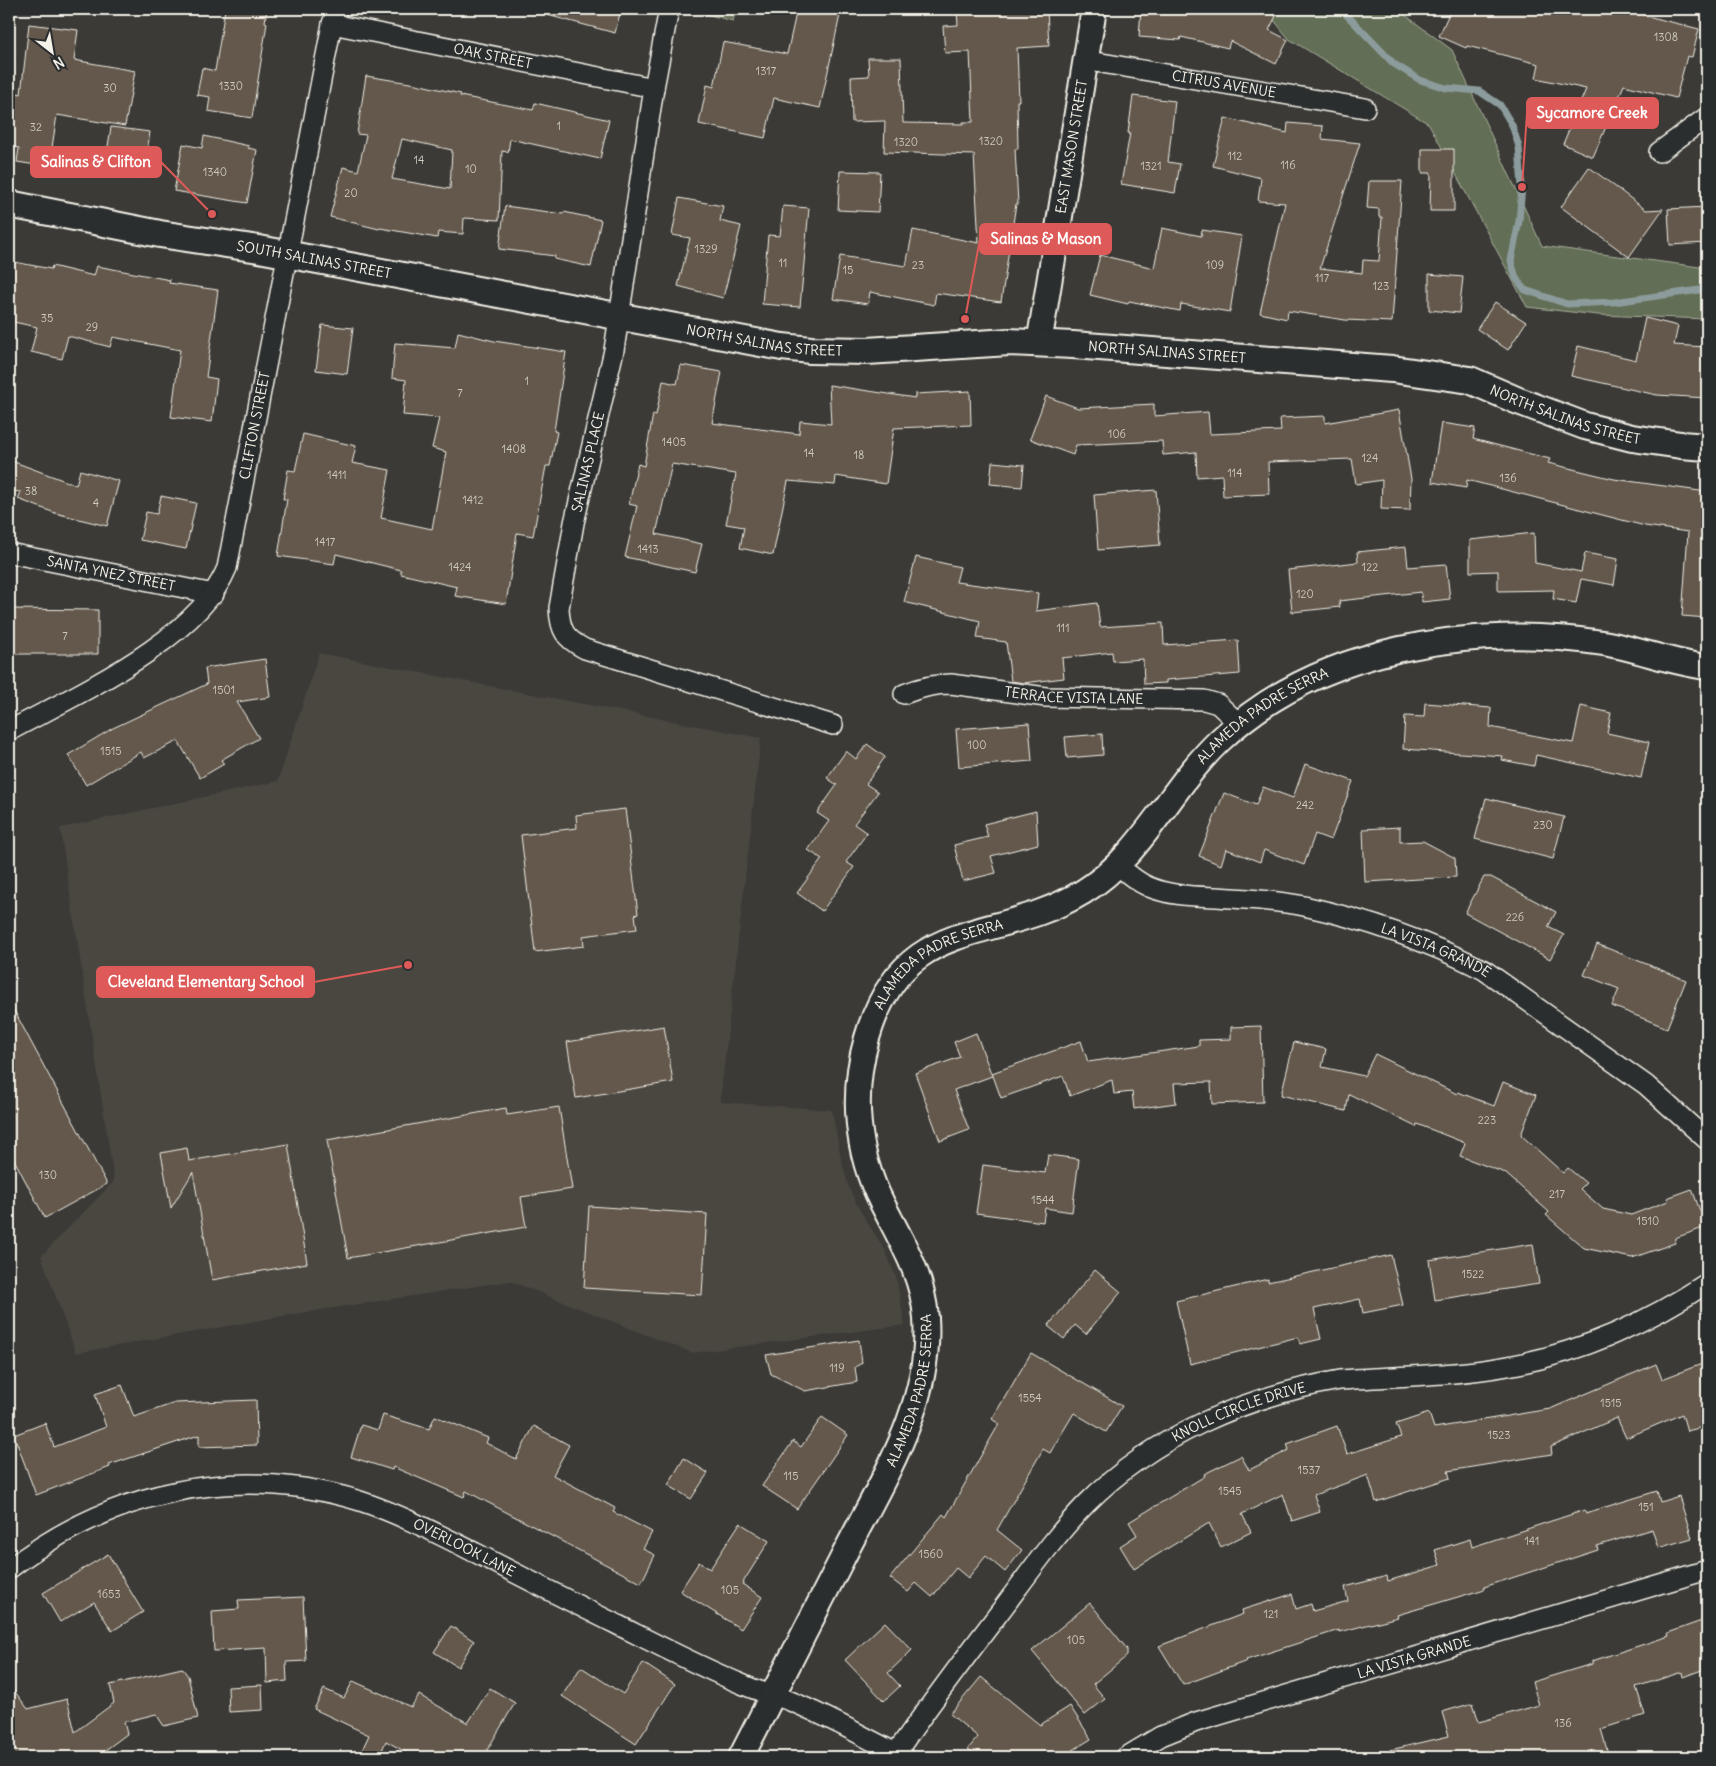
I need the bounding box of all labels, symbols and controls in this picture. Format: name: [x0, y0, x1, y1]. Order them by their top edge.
north arrow: [28, 28, 78, 78]
house number: 1308: [1654, 30, 1678, 44]
street label: OAK STREET: [452, 39, 534, 73]
text: N: [50, 53, 67, 73]
house number: 1317: [756, 64, 777, 78]
street label: CITRUS AVENUE: [1171, 66, 1277, 102]
street label: EAST MASON STREET: [1052, 78, 1091, 215]
house number: 1330: [219, 79, 243, 93]
house number: 30: [103, 81, 117, 95]
callout: Sycamore Creek: [1527, 98, 1658, 128]
text: Sycamore Creek: [1536, 103, 1648, 123]
house number: 1: [557, 119, 561, 133]
house number: 32: [30, 120, 42, 134]
house number: 1320: [979, 134, 1003, 148]
house number: 1320: [894, 135, 918, 149]
callout: Salinas & Clifton: [31, 147, 161, 177]
house number: 112: [1228, 149, 1242, 163]
text: Salinas & Clifton: [41, 152, 151, 171]
house number: 14: [414, 153, 424, 167]
house number: 116: [1280, 158, 1296, 172]
house number: 1321: [1140, 159, 1162, 173]
house number: 10: [465, 162, 477, 176]
house number: 1340: [203, 165, 227, 179]
house number: 20: [344, 186, 358, 200]
callout: Salinas & Mason: [980, 224, 1111, 254]
text: Salinas & Mason: [991, 229, 1102, 248]
street label: SOUTH SALINAS STREET: [235, 237, 393, 283]
house number: 1329: [695, 242, 717, 256]
house number: 11: [779, 256, 787, 270]
house number: 23: [912, 258, 924, 272]
house number: 109: [1206, 258, 1224, 272]
house number: 15: [843, 263, 853, 277]
house number: 117: [1315, 271, 1330, 285]
house number: 123: [1373, 279, 1389, 293]
house number: 35: [41, 311, 53, 325]
house number: 29: [86, 320, 98, 334]
street label: NORTH SALINAS STREET: [685, 320, 843, 360]
street label: NORTH SALINAS STREET: [1088, 337, 1246, 367]
street label: CLIFTON STREET: [235, 370, 274, 481]
house number: 1: [525, 374, 529, 388]
street label: NORTH SALINAS STREET: [1487, 381, 1641, 448]
house number: 7: [457, 386, 463, 400]
street label: SALINAS PLACE: [568, 410, 608, 514]
house number: 106: [1108, 427, 1126, 441]
house number: 1405: [662, 435, 686, 449]
house number: 1408: [502, 442, 526, 456]
house number: 14: [804, 446, 814, 460]
house number: 18: [854, 448, 864, 462]
house number: 124: [1362, 451, 1378, 465]
house number: 114: [1227, 466, 1243, 480]
house number: 1411: [327, 468, 347, 482]
house number: 136: [1500, 471, 1516, 485]
house number: 38: [25, 484, 37, 498]
house number: 1412: [462, 493, 484, 507]
house number: 4: [93, 496, 99, 510]
house number: 1417: [315, 535, 336, 549]
house number: 1413: [637, 542, 659, 556]
street label: SANTA YNEZ STREET: [45, 552, 177, 595]
house number: 1424: [449, 560, 471, 574]
house number: 122: [1362, 560, 1378, 574]
house number: 120: [1296, 587, 1314, 601]
house number: 111: [1056, 621, 1070, 635]
house number: 7: [62, 629, 68, 643]
street label: ALAMEDA PADRE SERRA: [1193, 664, 1331, 768]
street label: TERRACE VISTA LANE: [1003, 682, 1144, 708]
house number: 1501: [213, 683, 235, 697]
house number: 100: [968, 738, 986, 752]
house number: 1515: [100, 744, 122, 758]
house number: 242: [1296, 798, 1314, 812]
house number: 230: [1533, 818, 1553, 832]
house number: 226: [1506, 910, 1524, 924]
street label: ALAMEDA PADRE SERRA: [870, 915, 1005, 1012]
street label: LA VISTA GRANDE: [1379, 919, 1494, 981]
callout: Cleveland Elementary School: [97, 967, 314, 997]
text: Cleveland Elementary School: [108, 972, 304, 992]
house number: 223: [1478, 1113, 1496, 1127]
house number: 130: [39, 1168, 57, 1182]
house number: 217: [1549, 1187, 1565, 1201]
house number: 1544: [1031, 1193, 1055, 1207]
house number: 1510: [1637, 1214, 1659, 1228]
house number: 1522: [1462, 1267, 1484, 1281]
street label: ALAMEDA PADRE SERRA: [882, 1314, 936, 1470]
house number: 119: [829, 1361, 845, 1375]
street label: KNOLL CIRCLE DRIVE: [1169, 1378, 1307, 1446]
house number: 1554: [1018, 1391, 1042, 1405]
house number: 1515: [1600, 1396, 1622, 1410]
house number: 1523: [1488, 1428, 1510, 1442]
house number: 1537: [1298, 1463, 1321, 1477]
house number: 115: [783, 1469, 799, 1483]
house number: 1545: [1218, 1484, 1242, 1498]
house number: 151: [1638, 1500, 1654, 1514]
street label: OVERLOOK LANE: [410, 1514, 518, 1581]
house number: 141: [1525, 1534, 1539, 1548]
house number: 1560: [919, 1547, 943, 1561]
house number: 105: [721, 1583, 739, 1597]
house number: 1653: [97, 1587, 121, 1601]
house number: 121: [1264, 1607, 1278, 1621]
street label: LA VISTA GRANDE: [1355, 1632, 1473, 1683]
house number: 105: [1067, 1633, 1085, 1647]
house number: 136: [1555, 1716, 1571, 1730]

